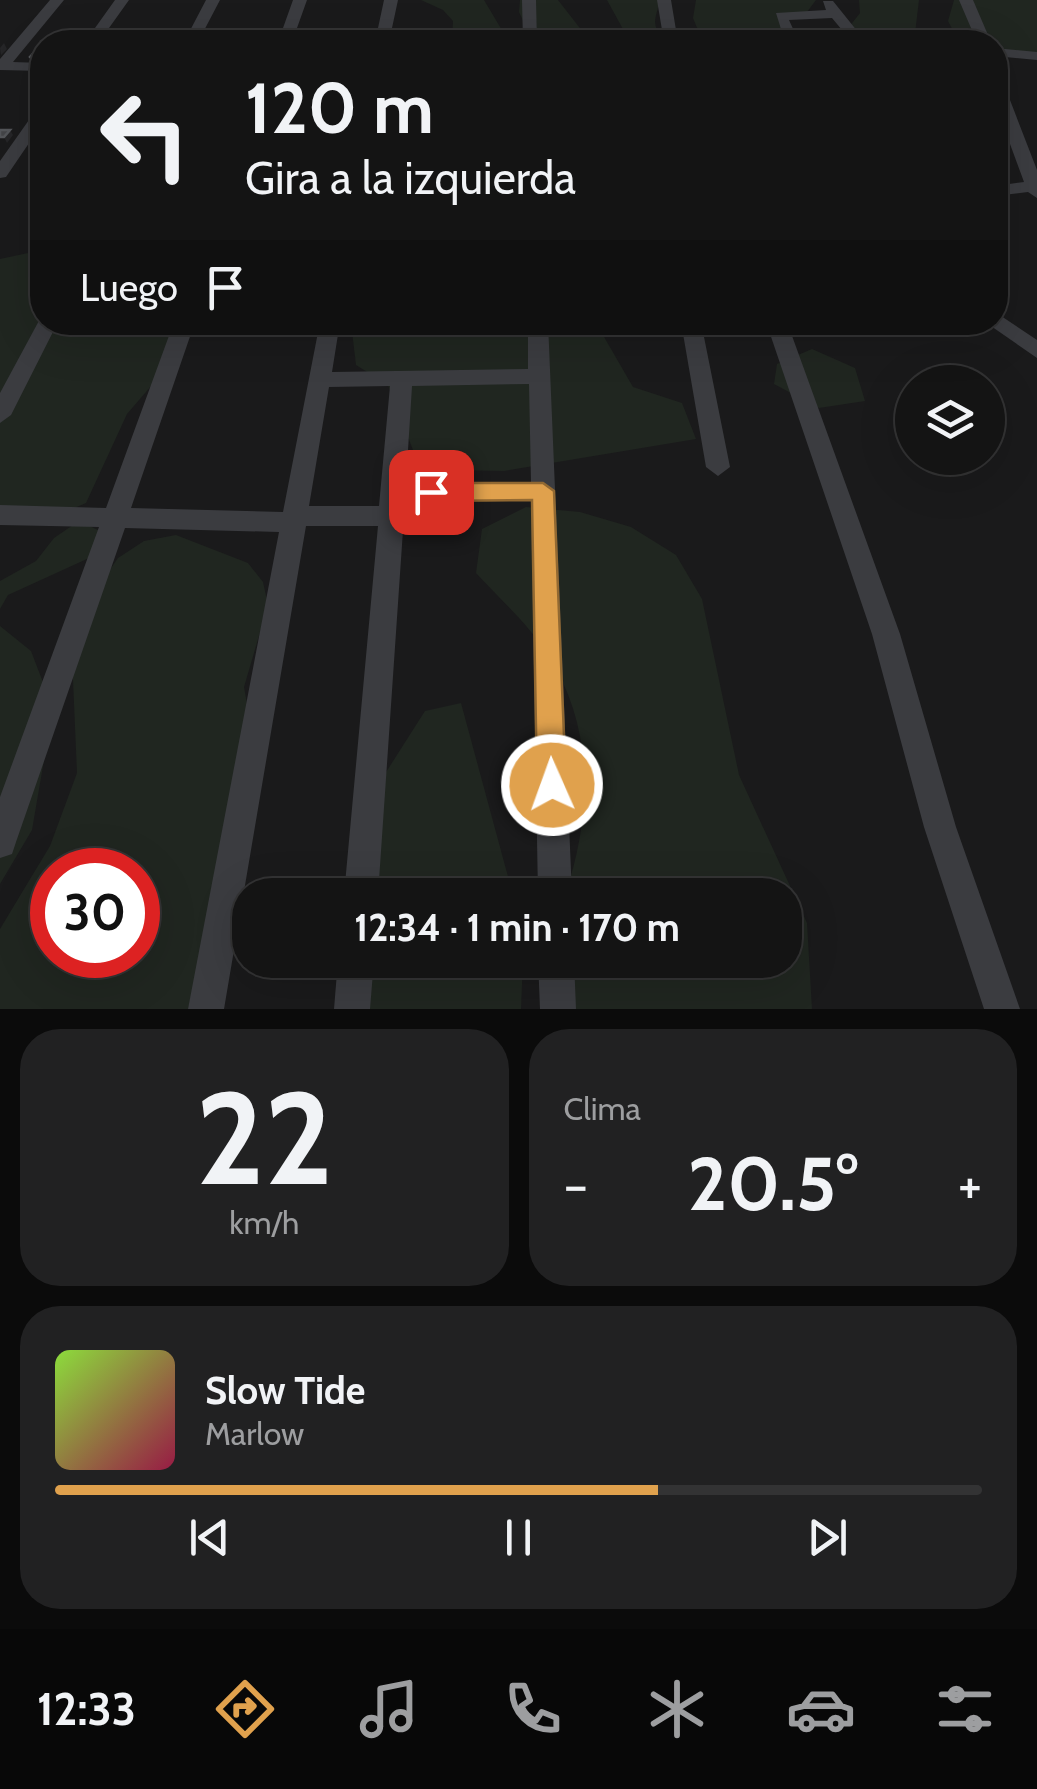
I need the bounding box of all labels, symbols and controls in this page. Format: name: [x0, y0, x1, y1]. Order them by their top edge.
text: 120 m: [245, 65, 434, 151]
icon: left: [80, 70, 210, 200]
text: Gira a la izquierda: [245, 151, 576, 205]
icon: arrive: [198, 260, 253, 315]
text: Luego: [80, 264, 178, 311]
map controls: [895, 365, 1005, 475]
button: layers: [895, 365, 1005, 475]
pin: [389, 450, 474, 535]
icon: arrive: [404, 465, 459, 520]
position arrow: [500, 733, 604, 837]
speed limit sign: 30: [30, 848, 160, 978]
text: 12:34 · 1 min · 170 m: [354, 904, 680, 951]
text: 22: [195, 1059, 333, 1217]
text: Clima: [564, 1089, 641, 1128]
text: 20.5°: [688, 1138, 858, 1229]
text: −: [564, 1151, 588, 1218]
text: +: [958, 1151, 982, 1218]
text: km/h: [229, 1203, 299, 1242]
text: Slow Tide: [205, 1367, 365, 1414]
text: Marlow: [205, 1414, 304, 1453]
icon: previous: [182, 1510, 237, 1565]
icon: pause: [491, 1510, 546, 1565]
icon: next: [800, 1510, 855, 1565]
icon: directions: [210, 1674, 280, 1744]
icon: music: [354, 1674, 424, 1744]
icon: phone: [498, 1674, 568, 1744]
icon: climate: [642, 1674, 712, 1744]
icon: car: [786, 1674, 856, 1744]
icon: filters: [930, 1674, 1000, 1744]
text: 12:33: [37, 1682, 136, 1736]

